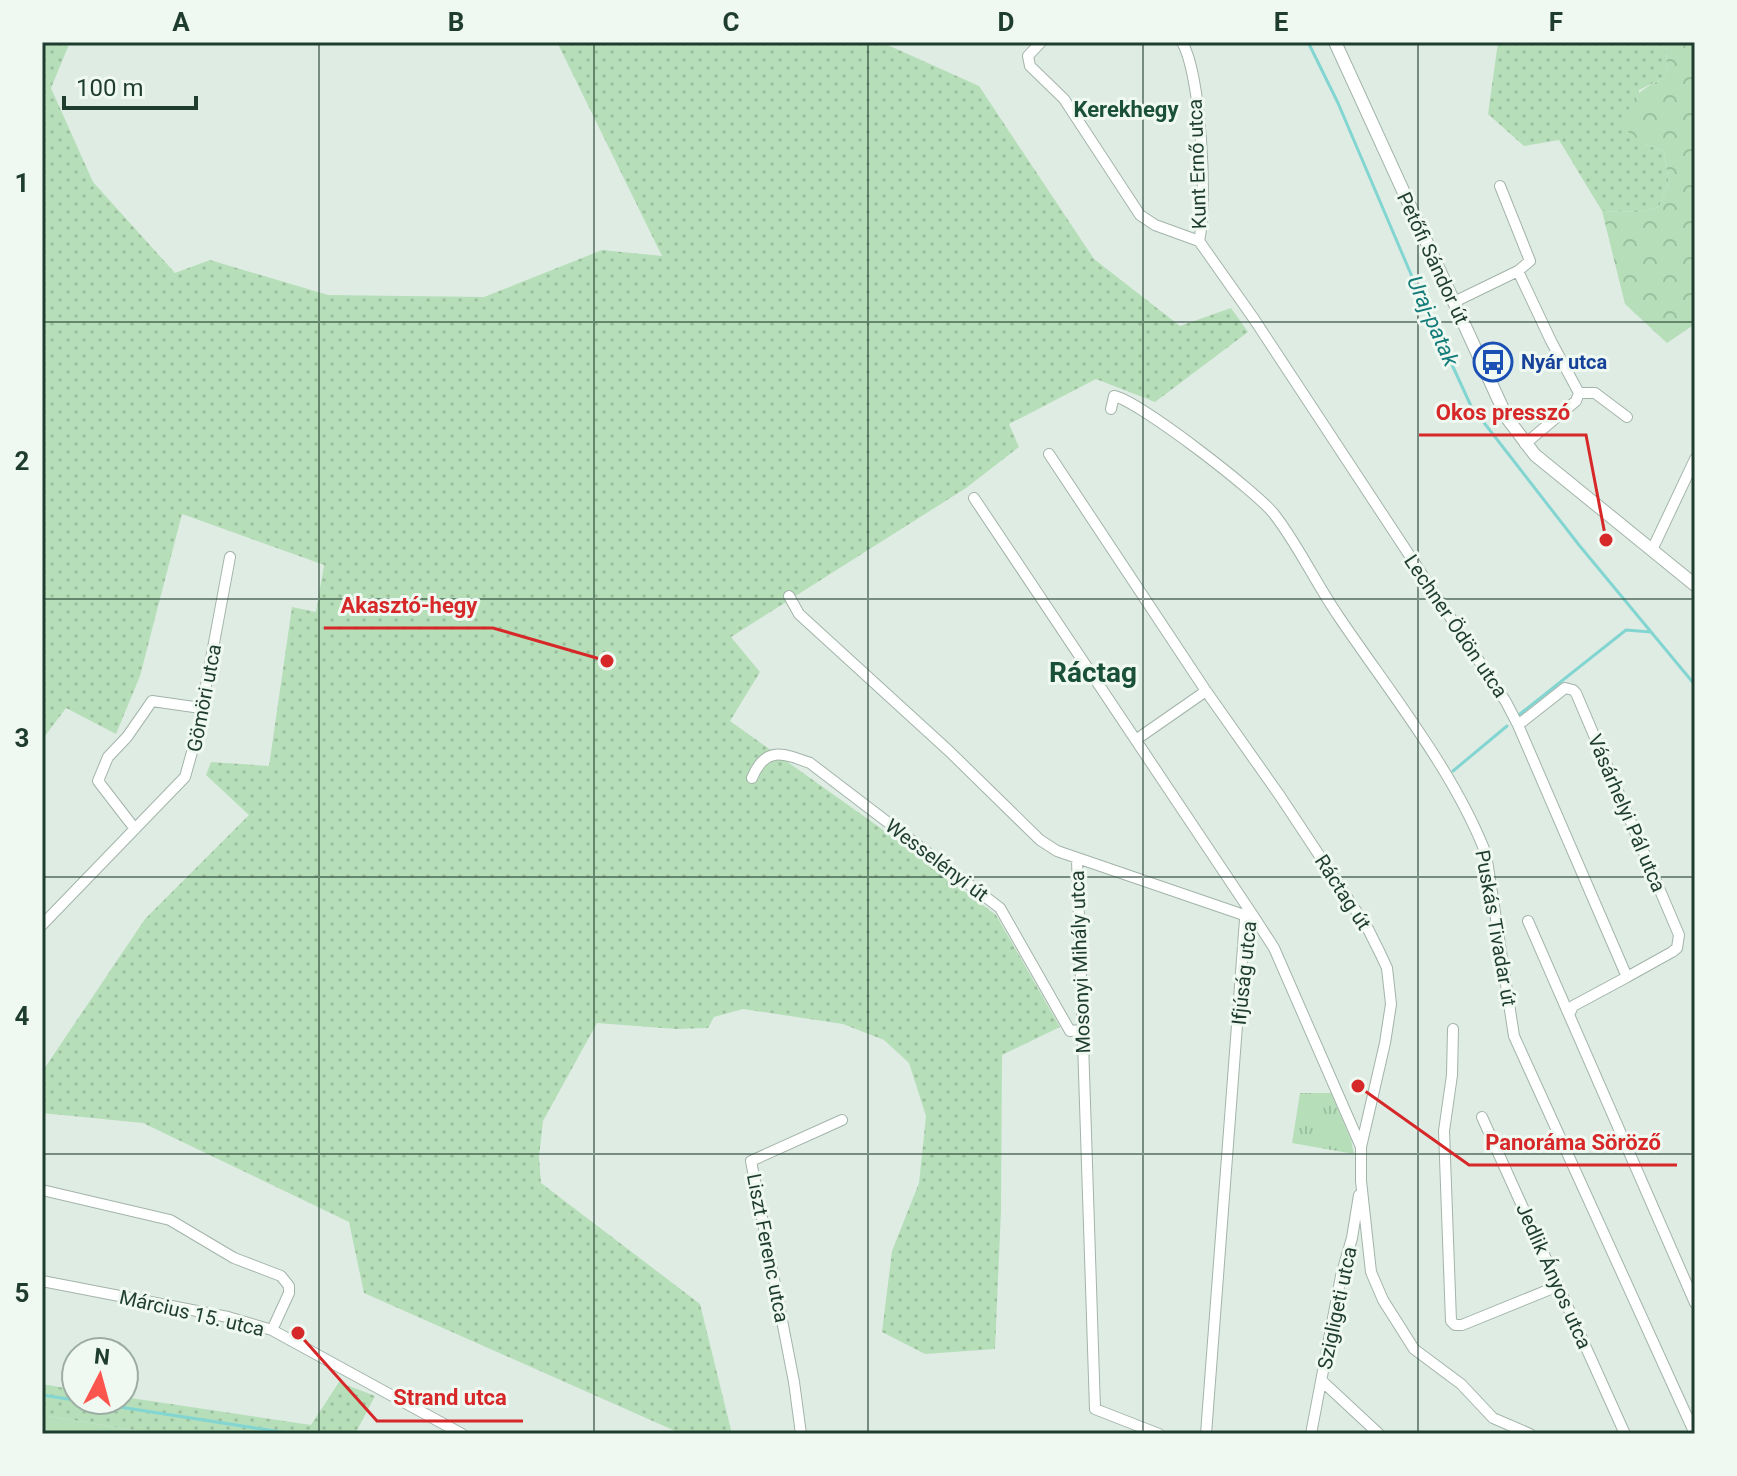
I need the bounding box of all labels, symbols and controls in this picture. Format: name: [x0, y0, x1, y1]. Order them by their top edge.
text: A: [172, 7, 190, 37]
text: B: [448, 7, 464, 37]
text: C: [722, 7, 740, 37]
text: D: [998, 7, 1014, 37]
text: E: [1274, 7, 1289, 37]
text: F: [1549, 7, 1563, 37]
scale bar: [64, 60, 196, 110]
text: 100 m: [76, 74, 143, 102]
district label: Kerekhegy: [1074, 97, 1179, 122]
street label: Kunt Ernő utca: [1183, 98, 1211, 230]
text: 1: [15, 168, 29, 198]
street label: Petőfi Sándor út: [1392, 188, 1474, 328]
water label: Uraj-patak: [1402, 272, 1464, 371]
bus stop icon: Nyár utca: [1472, 341, 1514, 383]
place label: Nyár utca: [1521, 350, 1607, 374]
callout: Okos presszó: [1419, 389, 1586, 435]
text: Okos presszó: [1436, 400, 1570, 425]
text: 2: [15, 446, 29, 476]
street label: Lechner Ödön utca: [1399, 550, 1513, 702]
callout: Akasztó-hegy: [324, 582, 493, 628]
text: Akasztó-hegy: [341, 593, 478, 618]
street label: Gömöri utca: [182, 642, 226, 754]
district label: Ráctag: [1049, 656, 1137, 689]
text: 3: [15, 723, 29, 753]
street label: Vásárhelyi Pál utca: [1583, 731, 1671, 895]
street label: Wesselényi út: [881, 814, 993, 906]
street label: Puskás Tivadar út: [1470, 848, 1522, 1008]
street label: Ráctag út: [1310, 850, 1376, 934]
street label: Mosonyi Mihály utca: [1065, 870, 1095, 1054]
street label: Ifjúság utca: [1227, 920, 1261, 1026]
text: 4: [15, 1001, 30, 1031]
callout: Panoráma Söröző: [1469, 1119, 1677, 1165]
text: Panoráma Söröző: [1485, 1130, 1661, 1155]
street label: Liszt Ferenc utca: [742, 1171, 794, 1325]
street label: Jedlik Ányos utca: [1511, 1200, 1597, 1352]
street label: Szigligeti utca: [1312, 1244, 1362, 1372]
text: 5: [15, 1278, 29, 1308]
street label: Március 15. utca: [117, 1285, 267, 1341]
north arrow: [60, 1336, 140, 1416]
text: N: [93, 1343, 111, 1370]
callout: Strand utca: [377, 1375, 523, 1421]
text: Strand utca: [393, 1385, 507, 1410]

